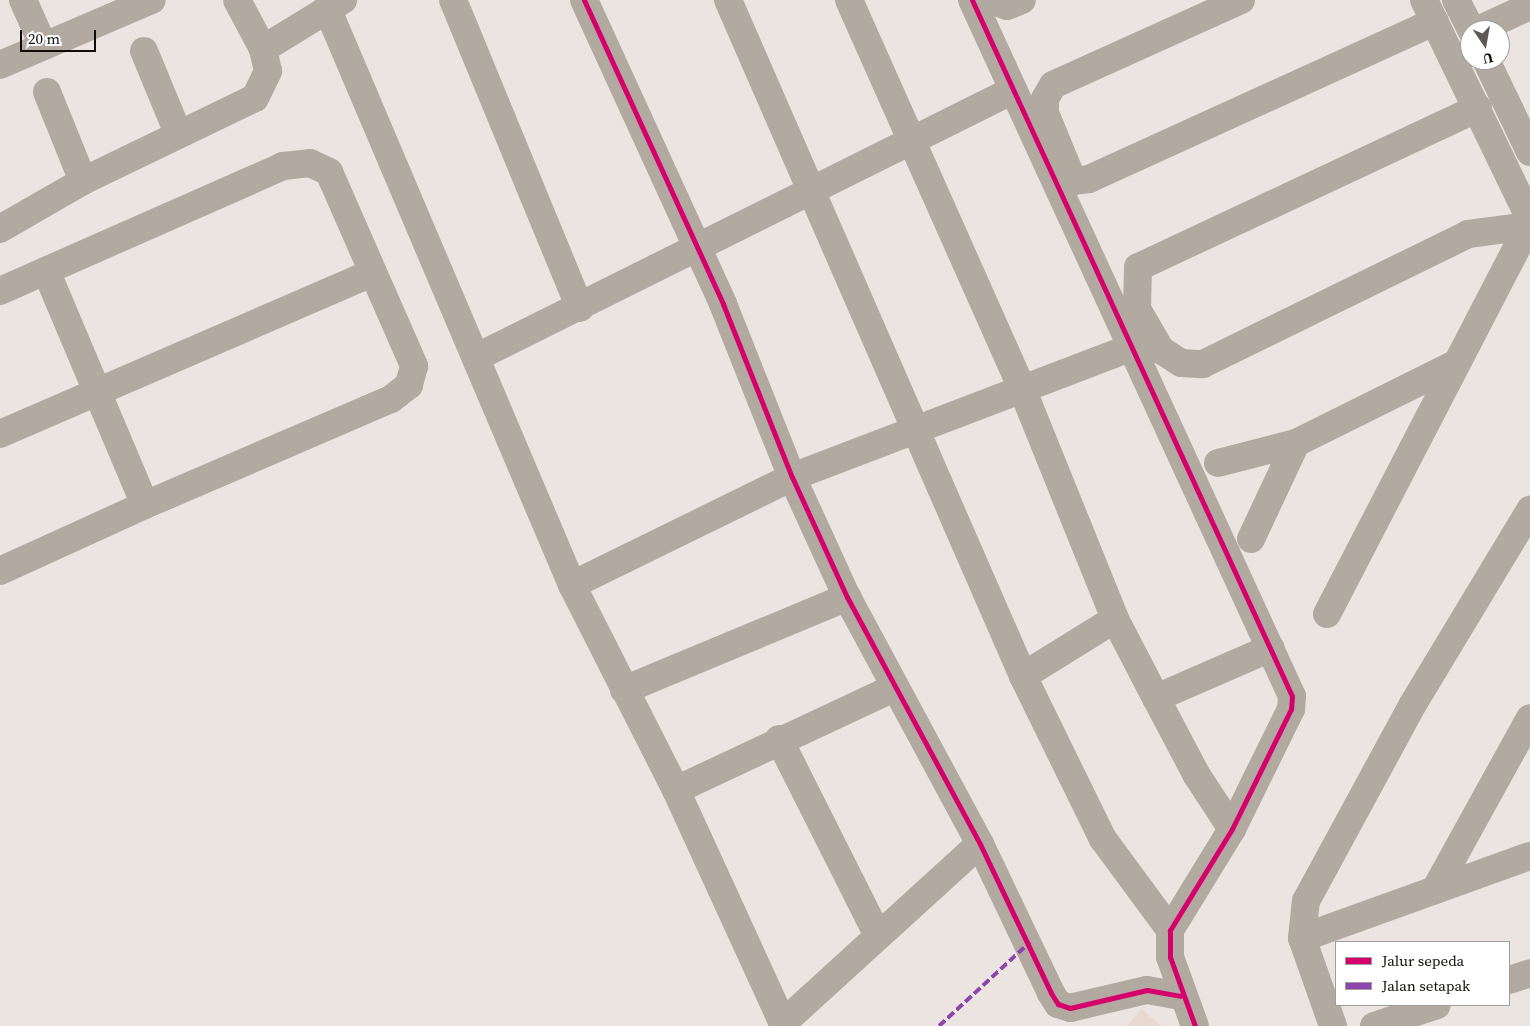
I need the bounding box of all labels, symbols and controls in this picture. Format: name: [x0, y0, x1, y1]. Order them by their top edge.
scale bar: [22, 20, 99, 52]
north arrow: [1460, 20, 1510, 70]
text: 20 m: [28, 28, 60, 49]
text: U: [1481, 48, 1495, 70]
legend: [1335, 941, 1510, 1006]
text: Jalur sepeda: [1382, 950, 1464, 971]
text: Jalan setapak: [1382, 975, 1470, 996]

